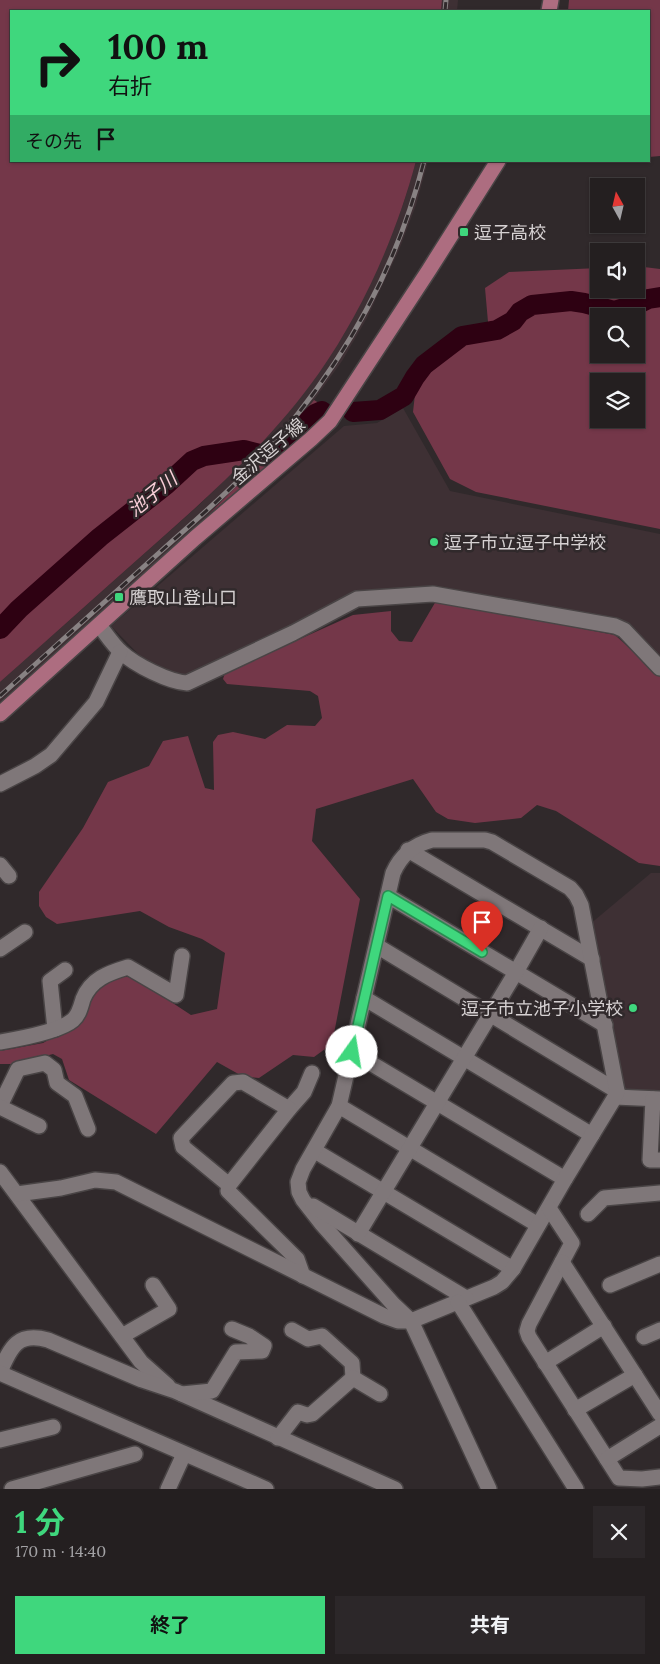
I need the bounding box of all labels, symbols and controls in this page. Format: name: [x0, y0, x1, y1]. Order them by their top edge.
text: 100 m: [108, 24, 208, 69]
icon: right: [25, 30, 90, 95]
text: 右折: [108, 72, 152, 100]
icon: arrive: [92, 125, 120, 153]
text: その先: [25, 129, 82, 153]
north arrow: [590, 178, 645, 232]
map controls: [590, 178, 645, 428]
place label: 逗子高校: [474, 221, 546, 244]
marker: 逗子高校: [458, 226, 470, 238]
button: sound: [590, 243, 645, 298]
button: search: [590, 308, 645, 363]
button: layers: [590, 373, 645, 428]
street label: 金沢逗子線: [226, 413, 310, 489]
water label: 池子川: [122, 465, 183, 521]
place label: 逗子市立逗子中学校: [444, 531, 606, 554]
marker: 逗子市立逗子中学校: [428, 536, 440, 548]
place label: 鷹取山登山口: [129, 586, 237, 609]
marker: 鷹取山登山口: [113, 591, 125, 603]
pin: [461, 901, 503, 952]
icon: arrive: [468, 908, 496, 936]
place label: 逗子市立池子小学校: [461, 997, 623, 1020]
marker: 逗子市立池子小学校: [627, 1002, 639, 1014]
position arrow: [325, 1025, 377, 1077]
text: 1 分: [15, 1503, 65, 1541]
button: close: [593, 1506, 645, 1558]
text: 170 m · 14:40: [15, 1541, 106, 1561]
button: 終了: [15, 1596, 325, 1654]
button: 共有: [335, 1596, 645, 1654]

